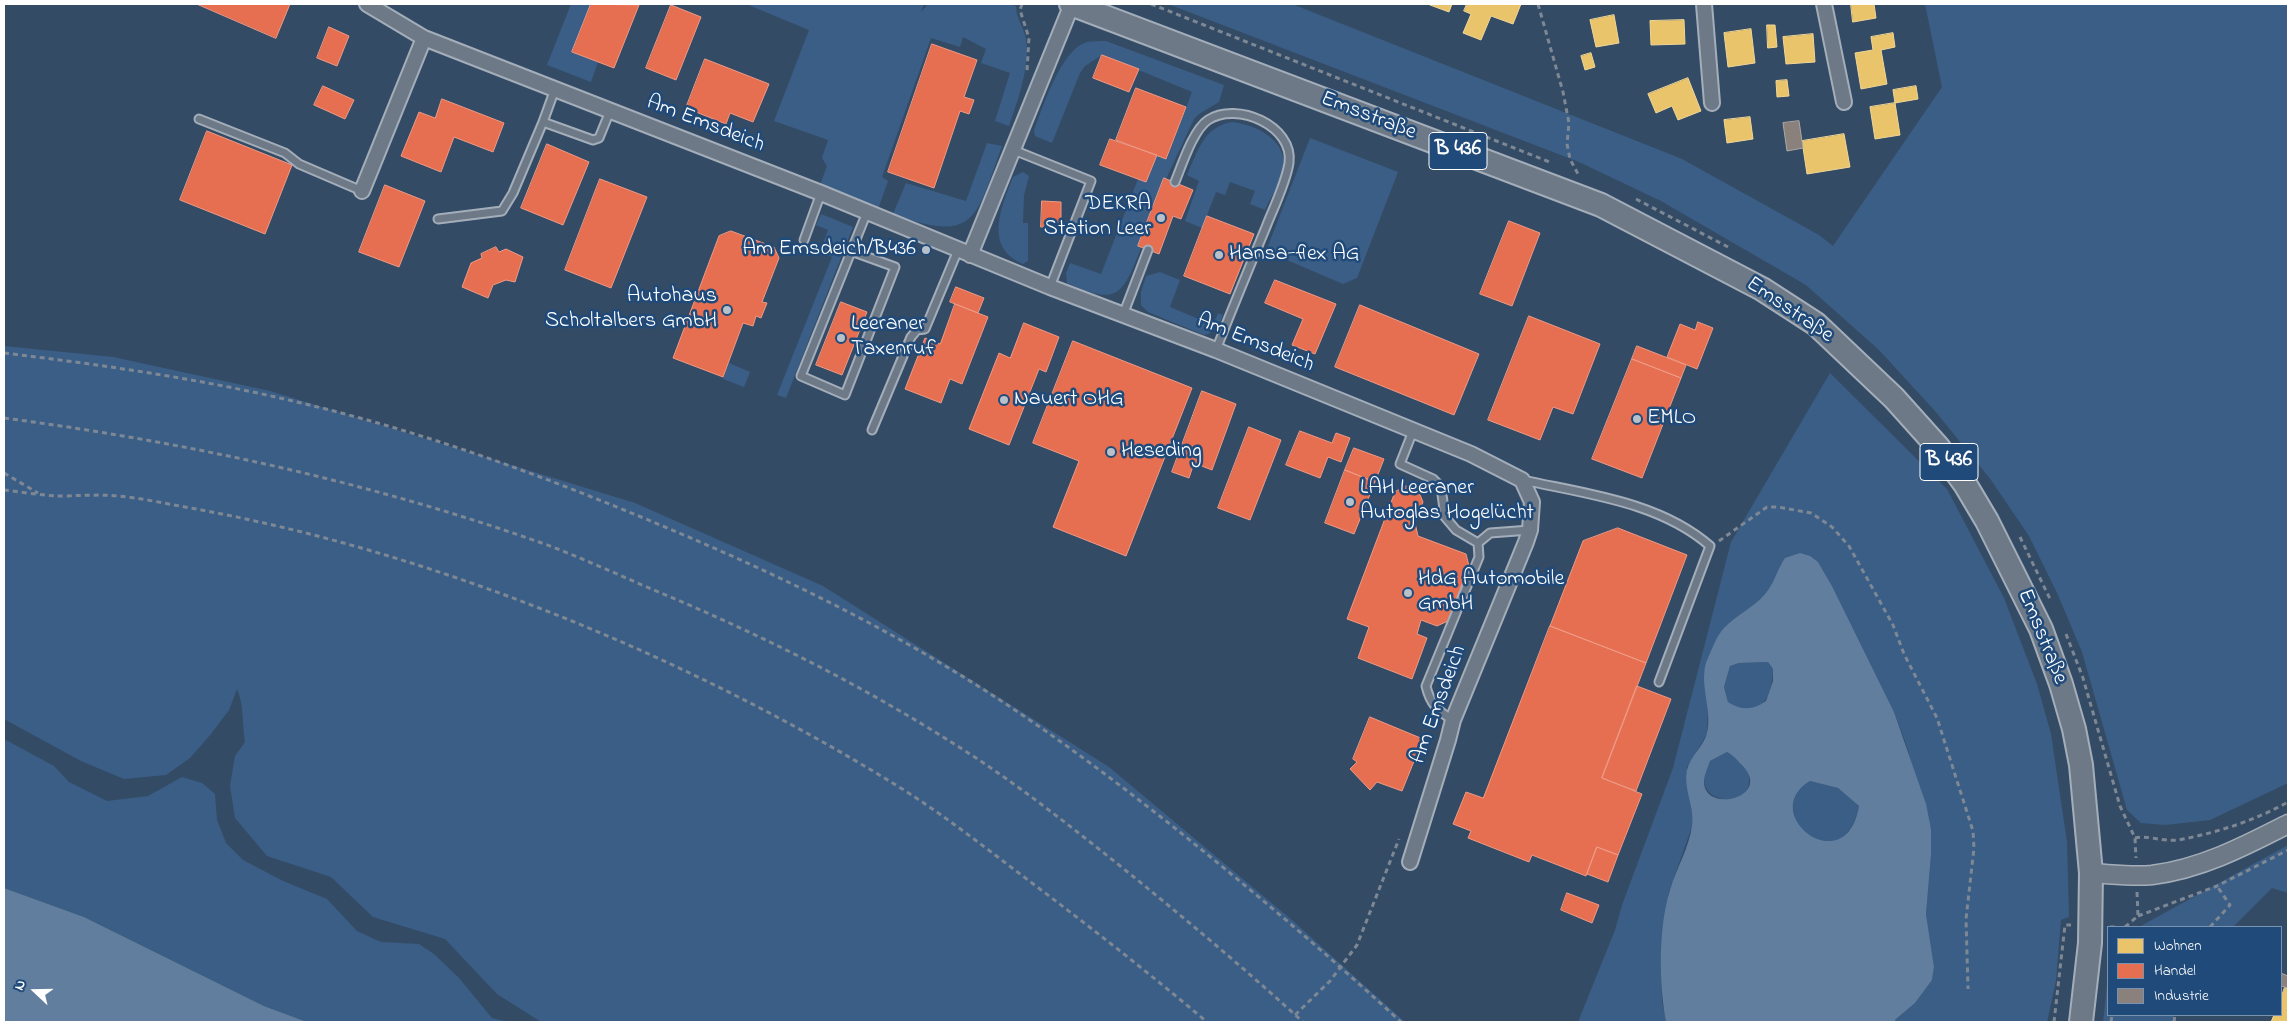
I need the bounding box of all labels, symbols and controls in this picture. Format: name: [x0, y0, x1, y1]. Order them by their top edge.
street label: Emsstraße: [1316, 87, 1420, 147]
street label: Am Emsdeich: [642, 90, 768, 160]
road number: B 436: [1429, 132, 1487, 170]
place label: DEKRA Station Leer: [1044, 192, 1151, 244]
marker: DEKRA Station Leer: [1155, 212, 1167, 224]
place label: Am Emsdeich/B436: [742, 237, 916, 263]
place label: Hansa-flex AG: [1229, 242, 1359, 268]
marker: Am Emsdeich/B436: [920, 244, 932, 256]
marker: Hansa-flex AG: [1213, 249, 1225, 261]
street label: Emsstraße: [1740, 272, 1838, 350]
place label: Autohaus Scholtalbers GmbH: [545, 284, 717, 336]
marker: Autohaus Scholtalbers GmbH: [721, 304, 733, 316]
street label: Am Emsdeich: [1193, 309, 1317, 379]
place label: Leeraner Taxenruf: [851, 312, 936, 364]
marker: Leeraner Taxenruf: [835, 332, 847, 344]
place label: Nauert OHG: [1014, 387, 1124, 413]
marker: Nauert OHG: [998, 394, 1010, 406]
place label: EMLO: [1647, 406, 1696, 432]
marker: EMLO: [1631, 413, 1643, 425]
place label: Heseding: [1121, 439, 1202, 465]
road number: B 436: [1920, 444, 1978, 481]
marker: Heseding: [1105, 446, 1117, 458]
place label: LAH Leeraner Autoglas Hogelücht: [1360, 476, 1534, 528]
marker: LAH Leeraner Autoglas Hogelücht: [1344, 496, 1356, 508]
place label: HdG Automobile GmbH: [1418, 567, 1564, 618]
street label: Emsstraße: [2010, 586, 2072, 688]
marker: HdG Automobile GmbH: [1402, 587, 1414, 599]
street label: Am Emsdeich: [1406, 642, 1474, 768]
legend: [2107, 926, 2282, 1016]
text: Wohnen: [2154, 935, 2202, 957]
text: Handel: [2154, 960, 2196, 982]
north arrow: [10, 966, 60, 1016]
text: N: [9, 977, 32, 994]
text: Industrie: [2154, 985, 2209, 1007]

